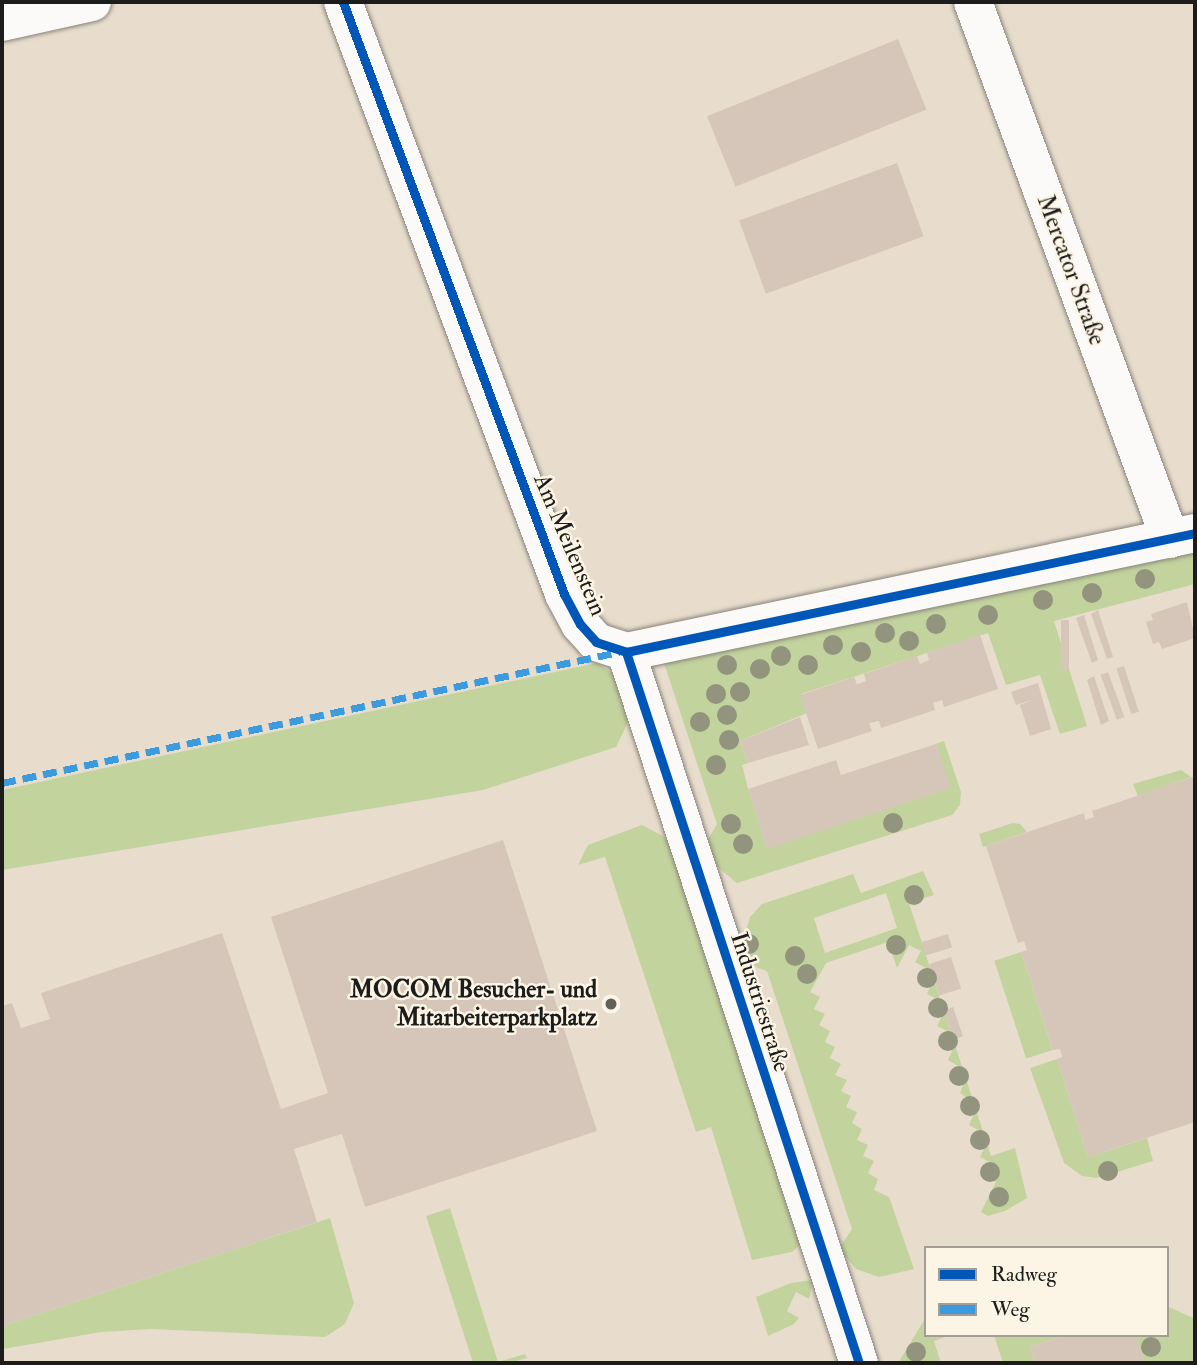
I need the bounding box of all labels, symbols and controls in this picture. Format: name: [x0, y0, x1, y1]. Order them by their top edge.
street label: Mercator Straße: [1031, 191, 1111, 349]
street label: Am Meilenstein: [527, 470, 613, 620]
street label: Industriestraße: [724, 928, 796, 1076]
place label: MOCOM Besucher- und Mitarbeiterparkplatz: [350, 976, 597, 1032]
marker: MOCOM Besucher- und Mitarbeiterparkplatz: [603, 996, 619, 1012]
legend: [924, 1246, 1169, 1337]
text: Radweg: [991, 1261, 1057, 1288]
text: Weg: [991, 1296, 1030, 1323]

